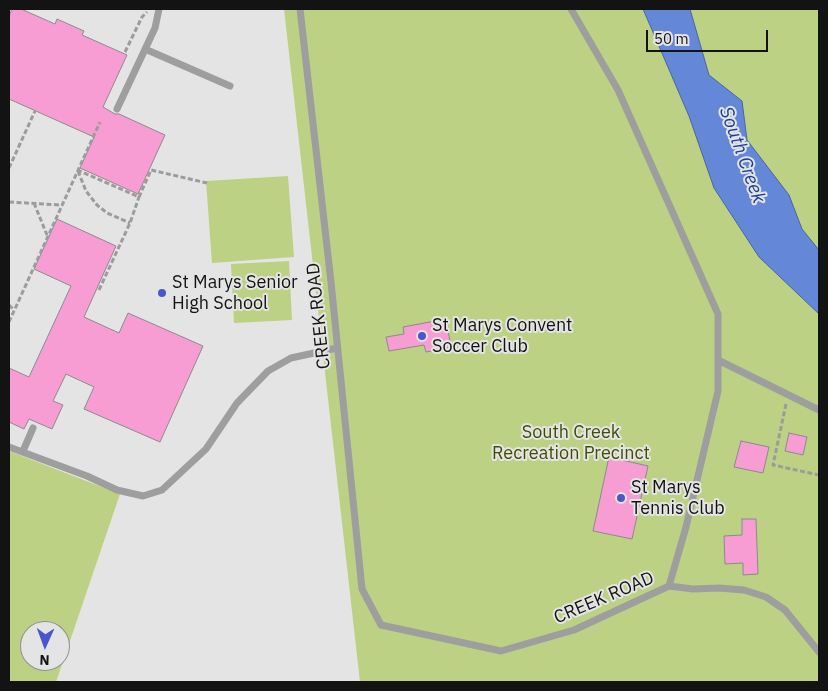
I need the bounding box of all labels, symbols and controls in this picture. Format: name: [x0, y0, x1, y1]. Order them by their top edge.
scale bar: [648, 20, 770, 52]
text: 50 m: [654, 29, 689, 48]
water label: South Creek: [714, 104, 770, 206]
street label: CREEK ROAD: [303, 262, 335, 370]
place label: St Marys Senior High School: [172, 272, 298, 314]
marker: St Marys Senior High School: [156, 287, 168, 299]
place label: St Marys Convent Soccer Club: [432, 315, 572, 358]
marker: St Marys Convent Soccer Club: [416, 330, 428, 342]
park label: South Creek Recreation Precinct: [492, 422, 650, 464]
place label: St Marys Tennis Club: [631, 477, 725, 520]
marker: St Marys Tennis Club: [615, 492, 627, 504]
street label: CREEK ROAD: [551, 567, 657, 629]
north arrow: [20, 621, 70, 671]
text: N: [39, 651, 50, 669]

